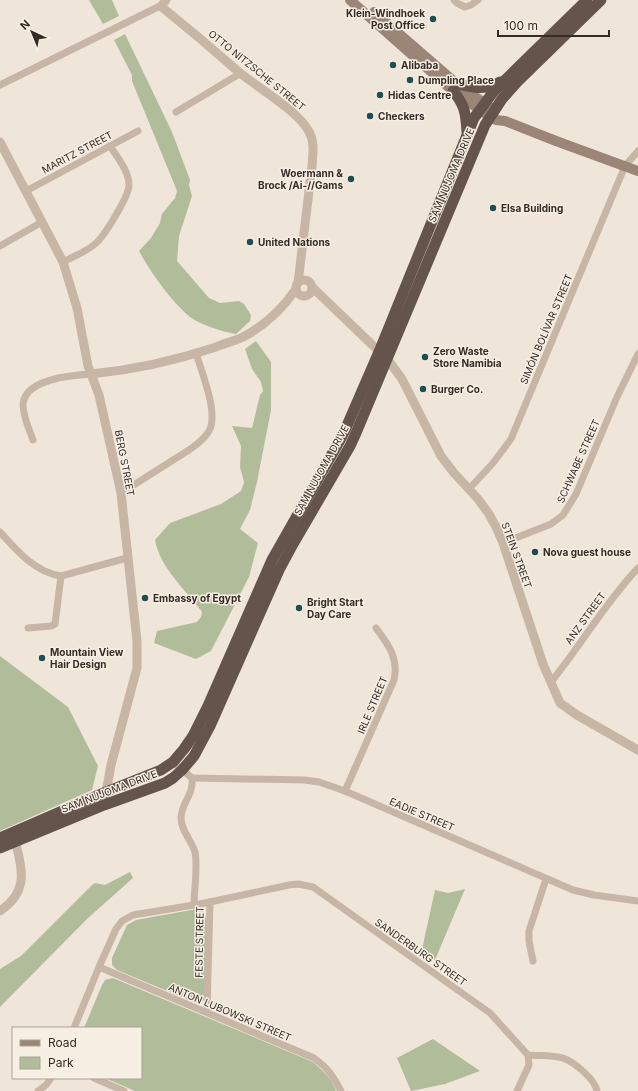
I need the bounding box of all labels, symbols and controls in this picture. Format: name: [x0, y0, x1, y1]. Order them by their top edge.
place label: Klein-Windhoek Post Office: [346, 7, 425, 31]
north arrow: [12, 12, 52, 52]
scale bar: [498, 12, 609, 38]
marker: Klein-Windhoek Post Office: [428, 14, 438, 24]
text: N: [17, 17, 33, 33]
text: 100 m: [504, 18, 538, 33]
street label: OTTO NITZSCHE STREET: [206, 27, 308, 113]
place label: Alibaba: [401, 59, 438, 71]
marker: Alibaba: [388, 60, 398, 70]
place label: Dumpling Place: [418, 74, 494, 87]
marker: Dumpling Place: [405, 75, 415, 85]
place label: Hidas Centre: [388, 89, 451, 101]
marker: Hidas Centre: [375, 90, 385, 100]
place label: Checkers: [378, 110, 425, 122]
marker: Checkers: [365, 111, 375, 121]
street label: SAM NUJOMA DRIVE: [426, 126, 476, 224]
street label: MARITZ STREET: [40, 128, 114, 176]
place label: Woermann & Brock /Ai-//Gams: [258, 167, 343, 191]
marker: Woermann & Brock /Ai-//Gams: [346, 174, 356, 184]
place label: Elsa Building: [501, 202, 563, 215]
marker: Elsa Building: [488, 203, 498, 213]
place label: United Nations: [258, 236, 331, 248]
marker: United Nations: [245, 237, 255, 247]
street label: SIMÓN BOLÍVAR STREET: [516, 272, 575, 386]
place label: Zero Waste Store Namibia: [433, 345, 502, 369]
marker: Zero Waste Store Namibia: [420, 352, 430, 362]
place label: Burger Co.: [431, 383, 483, 396]
marker: Burger Co.: [418, 384, 428, 394]
street label: SCHWABE STREET: [554, 417, 602, 505]
street label: SAM NUJOMA DRIVE: [291, 423, 351, 517]
street label: BERG STREET: [113, 429, 137, 497]
street label: STEIN STREET: [499, 520, 535, 590]
place label: Nova guest house: [543, 546, 631, 559]
marker: Nova guest house: [530, 547, 540, 557]
street label: ANZ STREET: [562, 590, 608, 646]
place label: Embassy of Egypt: [153, 592, 241, 605]
marker: Embassy of Egypt: [140, 593, 150, 603]
place label: Bright Start Day Care: [307, 596, 363, 621]
marker: Bright Start Day Care: [294, 603, 304, 613]
place label: Mountain View Hair Design: [50, 646, 124, 671]
marker: Mountain View Hair Design: [37, 653, 47, 663]
street label: IRLE STREET: [354, 674, 390, 736]
street label: SAM NUJOMA DRIVE: [59, 767, 159, 815]
street label: EADIE STREET: [388, 795, 456, 833]
street label: FESTE STREET: [192, 906, 206, 978]
street label: SANDERBURG STREET: [373, 916, 469, 988]
street label: ANTON LUBOWSKI STREET: [167, 981, 293, 1043]
legend: [12, 1027, 142, 1079]
text: Road: [48, 1035, 77, 1050]
text: Park: [48, 1055, 74, 1070]

